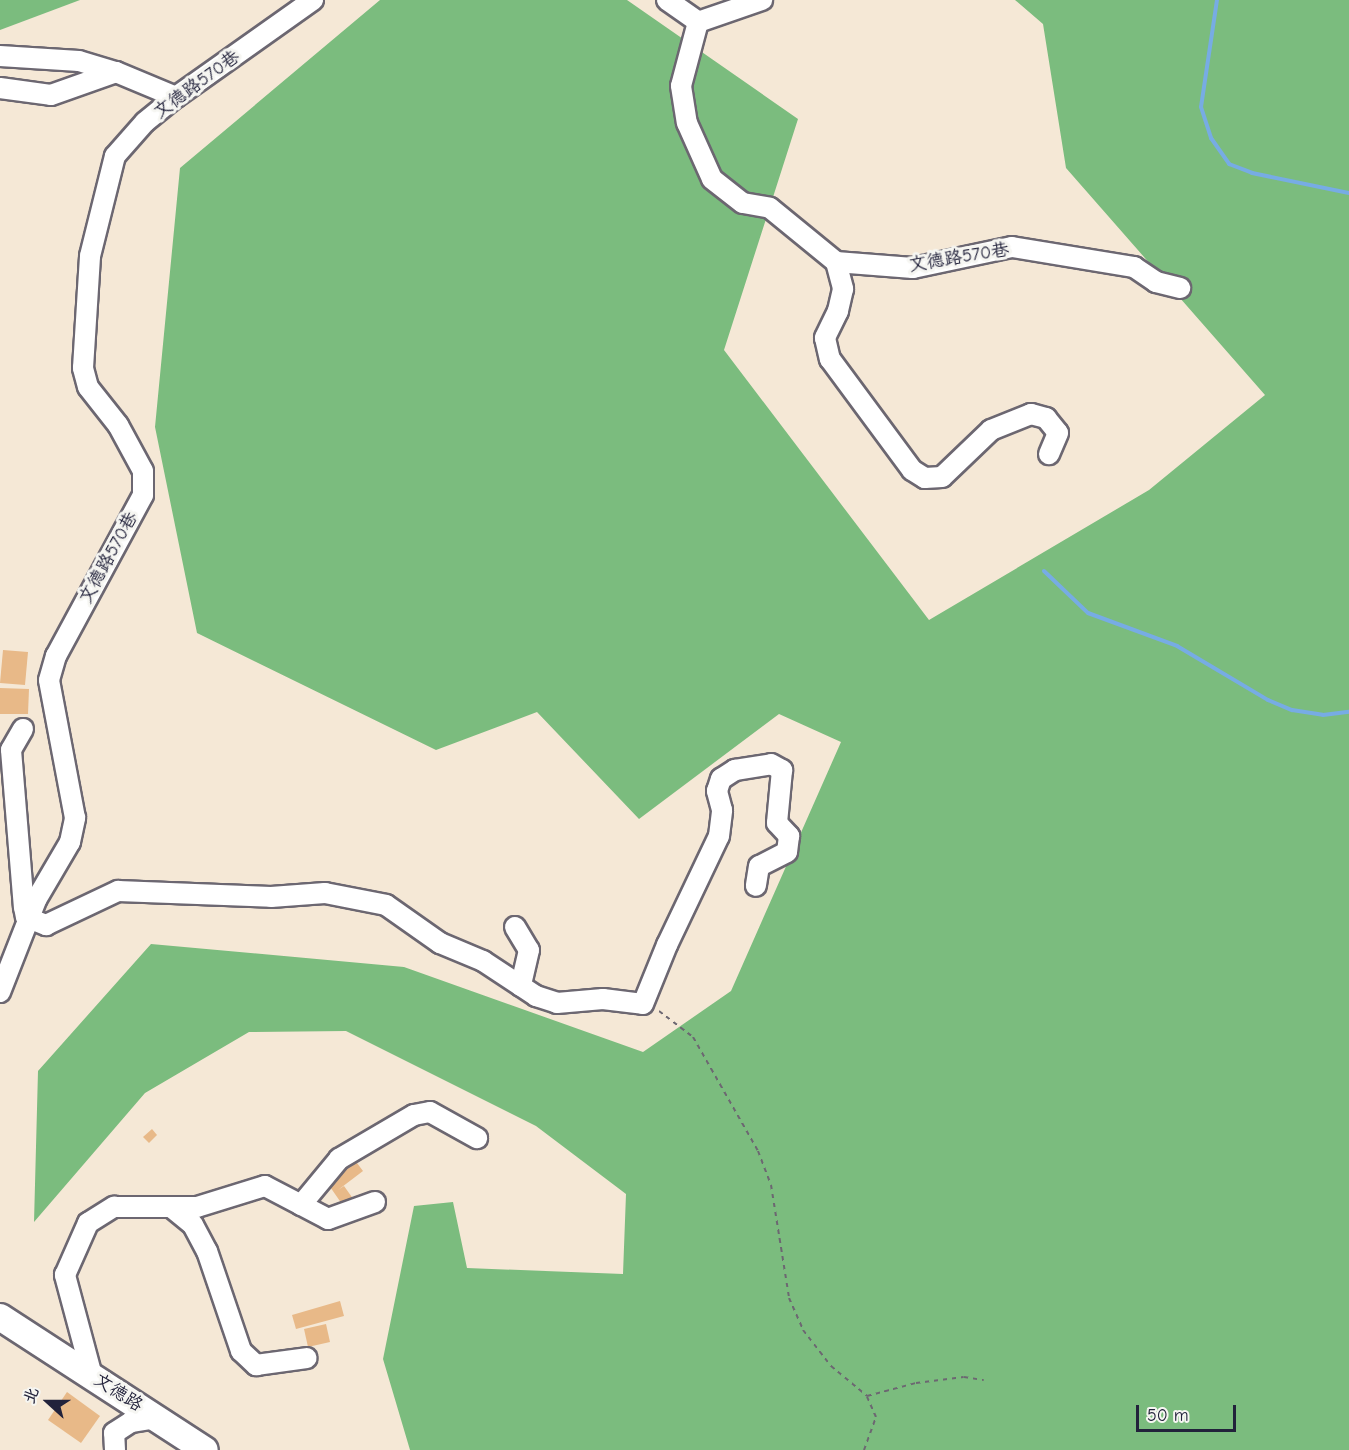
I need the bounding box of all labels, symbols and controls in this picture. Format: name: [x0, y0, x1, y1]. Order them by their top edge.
street label: 文德路570巷: [150, 47, 244, 123]
street label: 文德路570巷: [907, 239, 1011, 277]
street label: 文德路570巷: [75, 508, 143, 608]
street label: 文德路: [89, 1369, 147, 1417]
north arrow: [18, 1372, 78, 1432]
text: 北: [20, 1385, 42, 1406]
scale bar: [1139, 1393, 1240, 1431]
text: 50 m: [1147, 1405, 1189, 1426]

